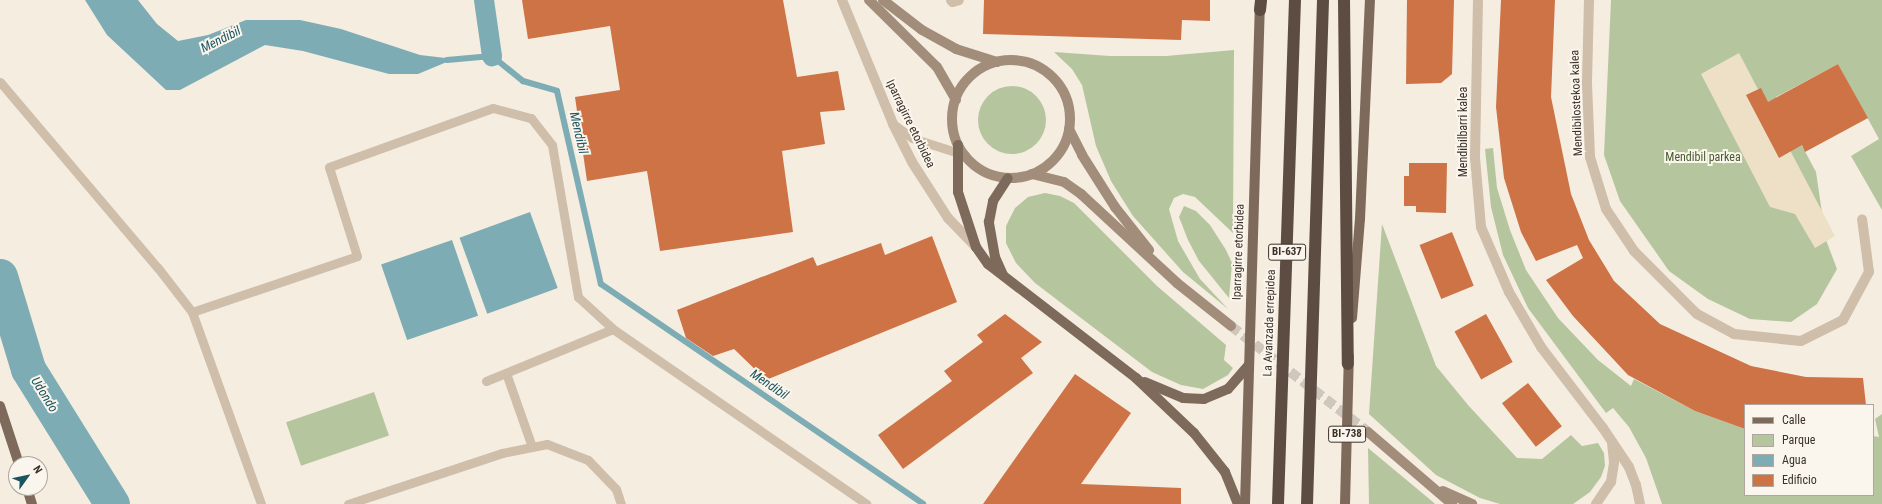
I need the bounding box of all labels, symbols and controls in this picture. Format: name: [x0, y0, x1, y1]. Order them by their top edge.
water label: Mendibil: [198, 23, 244, 57]
street label: Mendibilostekoa kalea: [1568, 50, 1586, 156]
street label: Iparragirre etorbidea: [882, 77, 938, 171]
street label: Mendibilbarri kalea: [1457, 87, 1471, 177]
water label: Mendibil: [566, 110, 590, 156]
park label: Mendibil parkea: [1665, 151, 1741, 165]
street label: Iparragirre etorbidea: [1230, 204, 1248, 300]
road number: BI-637: [1268, 243, 1306, 261]
street label: La Avanzada errepidea: [1261, 269, 1279, 377]
water label: Mendibil: [747, 367, 791, 403]
water label: Udondo: [27, 375, 61, 415]
legend: [1744, 404, 1874, 496]
text: Calle: [1782, 413, 1806, 427]
road number: BI-738: [1328, 425, 1366, 443]
text: Parque: [1782, 433, 1815, 447]
text: Agua: [1782, 453, 1806, 467]
north arrow: [8, 456, 48, 496]
text: N: [30, 463, 45, 476]
text: Edificio: [1782, 473, 1817, 487]

